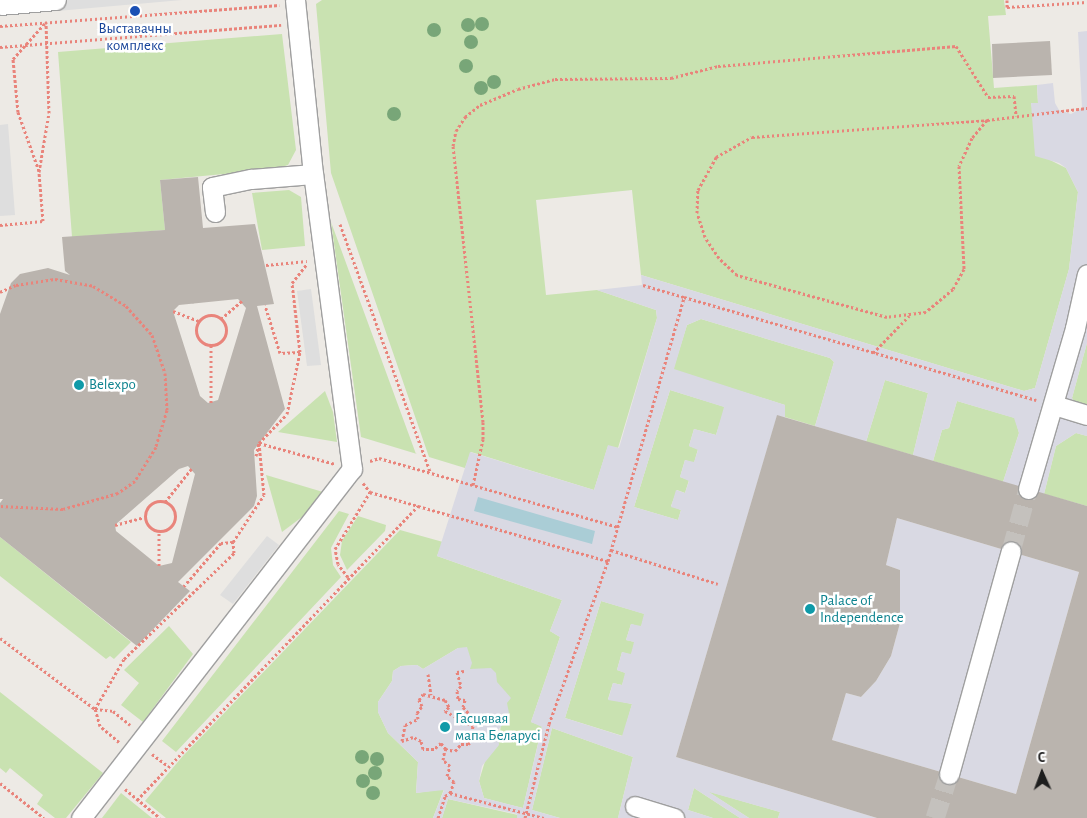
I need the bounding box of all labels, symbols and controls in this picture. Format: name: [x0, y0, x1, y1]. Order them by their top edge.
marker: Выставачны комплекс: [129, 5, 141, 17]
place label: Выставачны комплекс: [98, 19, 172, 54]
place label: Belexpo: [89, 376, 136, 394]
marker: Belexpo: [73, 379, 85, 391]
place label: Palace of Independence: [820, 591, 904, 626]
marker: Palace of Independence: [804, 603, 816, 615]
place label: Гасцявая мапа Беларусі: [455, 709, 541, 744]
marker: Гасцявая мапа Беларусі: [439, 721, 451, 733]
north arrow: [1017, 748, 1067, 798]
text: С: [1037, 751, 1046, 765]

